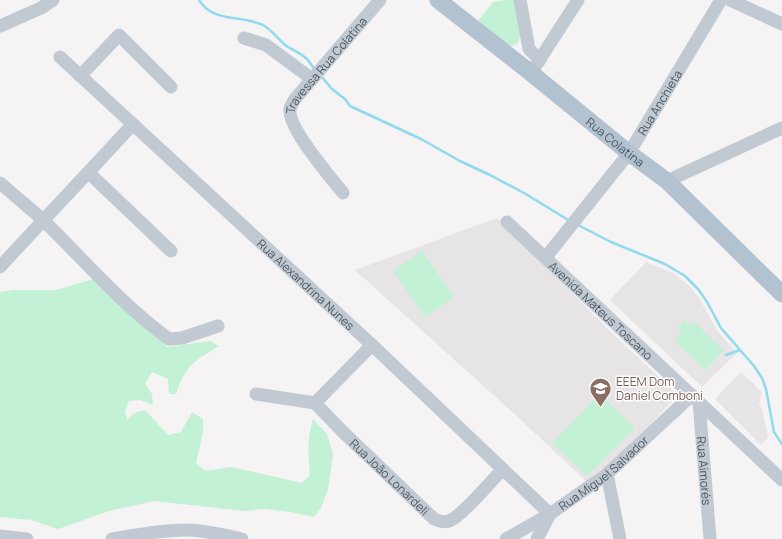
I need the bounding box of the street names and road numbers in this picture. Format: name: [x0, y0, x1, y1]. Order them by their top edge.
street label: Travessa Rua Colatina: [281, 13, 371, 114]
street label: Rua Anchieta: [633, 67, 686, 138]
street label: Rua Colatina: [583, 113, 648, 170]
street label: Rua Alexandrina Nunes: [254, 235, 359, 334]
street label: Avenida Mateus Toscano: [545, 257, 657, 363]
street label: Rua Miguel Salvador: [555, 431, 652, 514]
street label: Rua João Lonardeli: [346, 435, 433, 519]
street label: Rua Aimorés: [693, 436, 716, 506]

